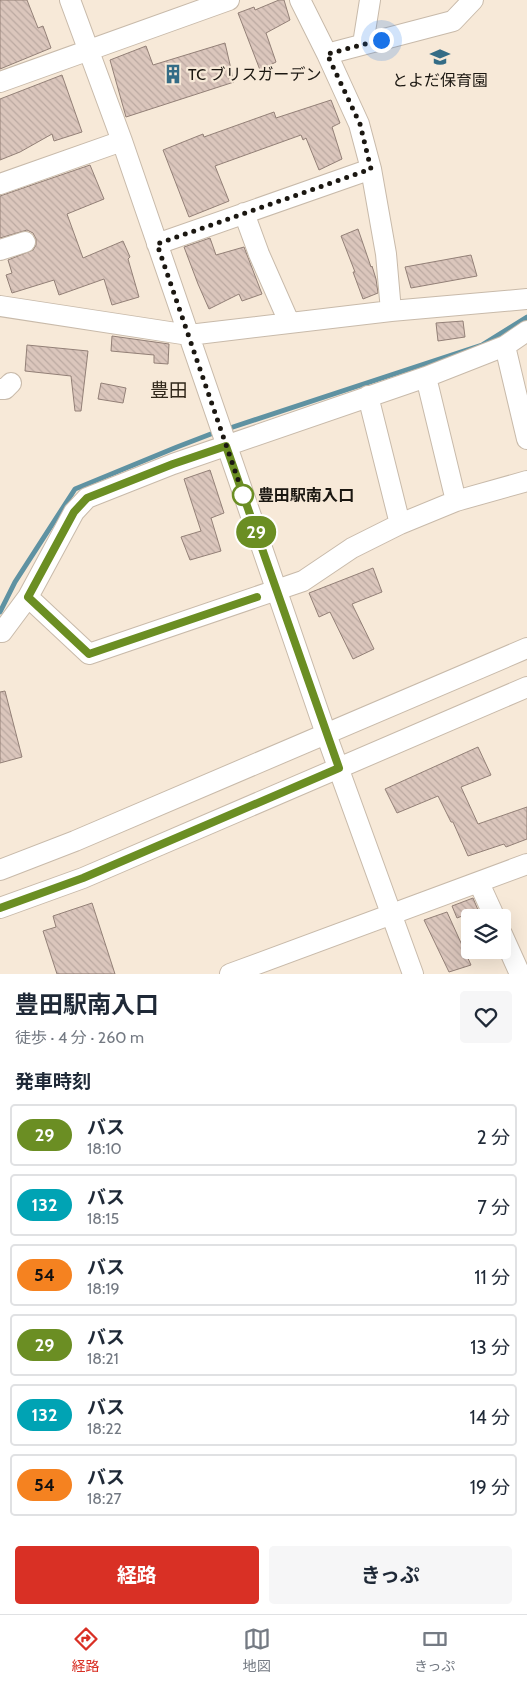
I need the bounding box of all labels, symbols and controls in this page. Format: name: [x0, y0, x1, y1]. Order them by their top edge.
your location: [369, 28, 394, 53]
school or university icon: とよだ保育園: [429, 46, 451, 68]
building icon: TC ブリスガーデン: [162, 63, 184, 85]
place label: TC ブリスガーデン: [188, 65, 322, 84]
place label: とよだ保育園: [392, 71, 488, 90]
district label: 豊田: [150, 379, 188, 402]
marker: 豊田駅南入口: [232, 484, 254, 506]
place label: 豊田駅南入口: [258, 486, 354, 505]
line badge: 29: [234, 516, 278, 548]
text: 29: [246, 521, 266, 543]
map controls: [461, 909, 511, 959]
button: layers: [461, 909, 511, 959]
text: 豊田駅南入口: [15, 990, 159, 1019]
button: heart: [460, 991, 512, 1043]
text: 徒歩 · 4 分 · 260 m: [15, 1028, 144, 1047]
text: 発車時刻: [15, 1070, 91, 1093]
text: バス: [87, 1116, 125, 1139]
text: 29: [35, 1124, 54, 1146]
text: 2 分: [477, 1126, 510, 1149]
text: 18:10: [87, 1139, 122, 1158]
text: バス: [87, 1186, 125, 1209]
text: 132: [32, 1194, 57, 1216]
text: 7 分: [477, 1196, 510, 1219]
text: 18:15: [87, 1209, 119, 1228]
text: バス: [87, 1256, 125, 1279]
text: 54: [34, 1264, 55, 1286]
text: 11 分: [474, 1266, 510, 1289]
text: 18:19: [87, 1279, 120, 1298]
text: バス: [87, 1326, 125, 1349]
text: 29: [35, 1334, 54, 1356]
text: 13 分: [470, 1336, 510, 1359]
text: 18:21: [87, 1349, 119, 1368]
text: バス: [87, 1396, 125, 1419]
text: 132: [32, 1404, 57, 1426]
text: 14 分: [470, 1406, 510, 1429]
text: 18:22: [87, 1419, 122, 1438]
text: バス: [87, 1466, 125, 1489]
text: 54: [34, 1474, 55, 1496]
text: 19 分: [470, 1476, 510, 1499]
text: 18:27: [87, 1489, 122, 1508]
button: 経路: [15, 1546, 259, 1604]
button: きっぷ: [269, 1546, 512, 1604]
tab: 経路: [72, 1625, 100, 1675]
tab: 地図: [243, 1625, 271, 1675]
tab: きっぷ: [414, 1625, 455, 1675]

